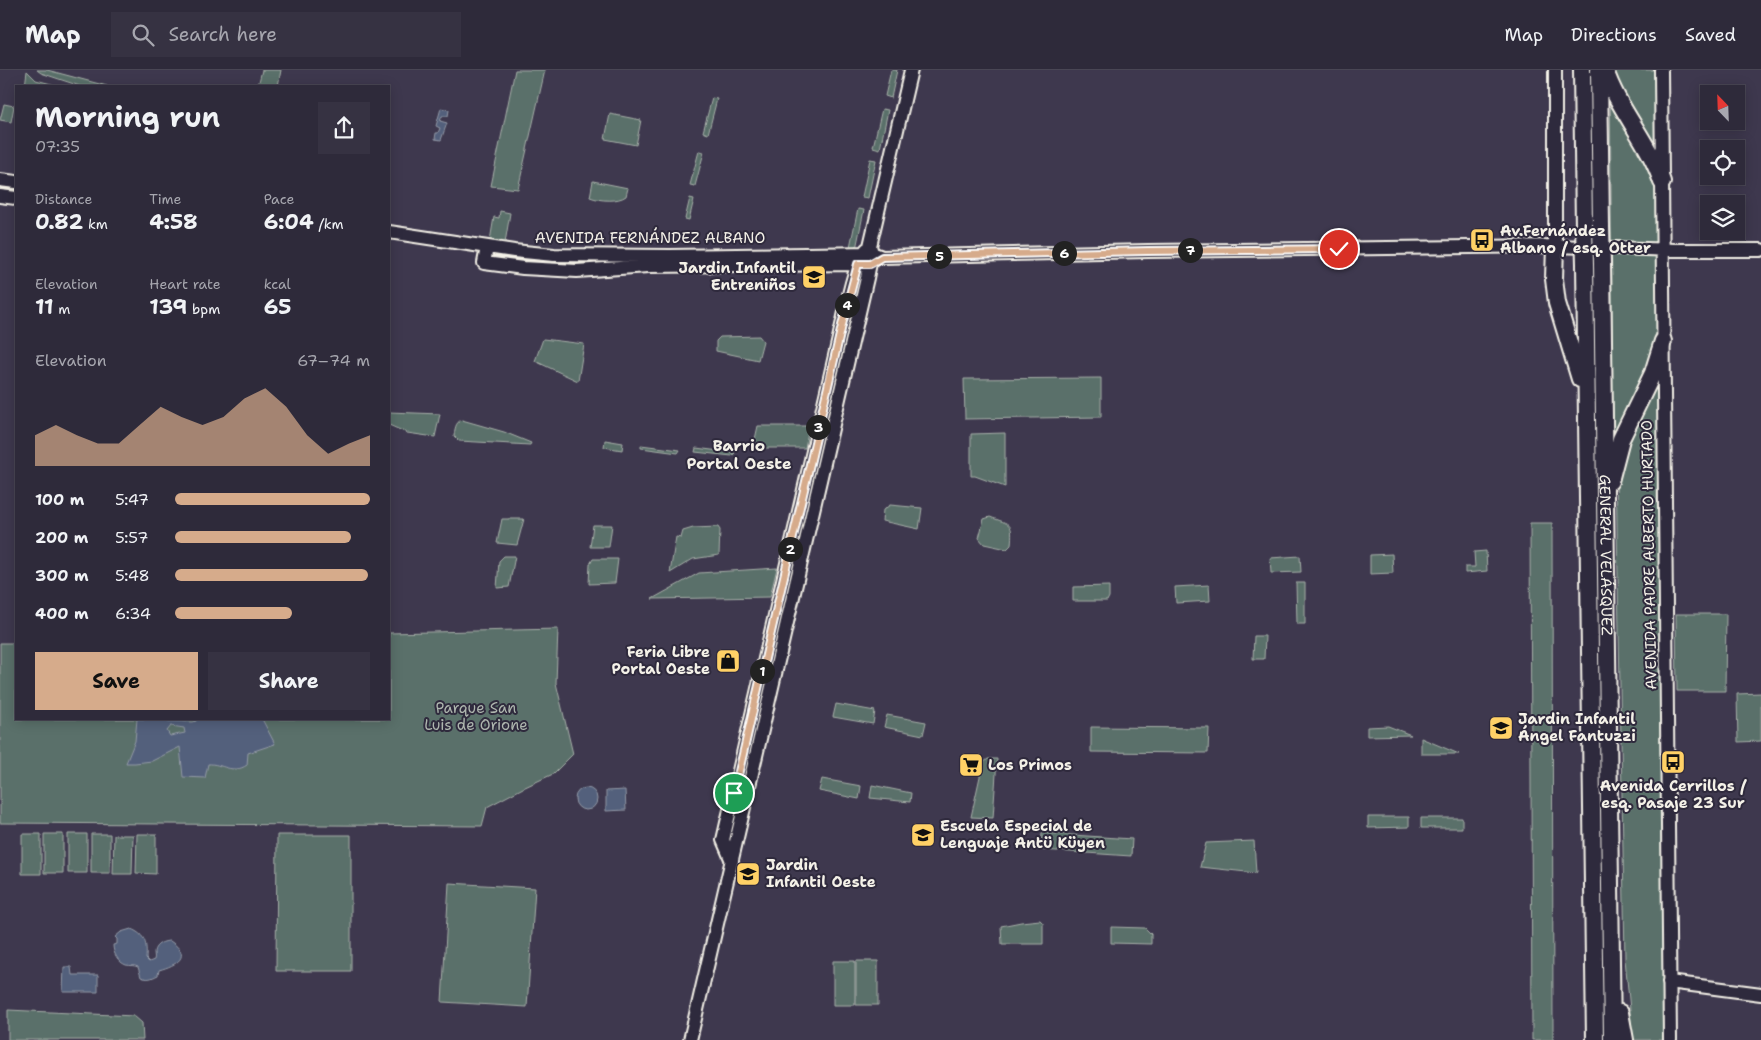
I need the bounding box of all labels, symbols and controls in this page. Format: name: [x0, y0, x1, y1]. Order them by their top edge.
search box: [111, 12, 461, 57]
text: Map: [25, 19, 81, 51]
icon: search: [129, 21, 157, 49]
text: Search here: [169, 22, 277, 47]
text: Map: [1505, 23, 1543, 47]
text: Directions: [1571, 23, 1657, 47]
text: Saved: [1685, 23, 1736, 47]
north arrow: [1700, 85, 1745, 130]
map controls: [1700, 85, 1745, 240]
text: Morning run: [35, 98, 220, 136]
button: share: [318, 102, 370, 154]
text: 07:35: [35, 136, 80, 157]
button: locate: [1700, 140, 1745, 185]
text: Distance: [35, 190, 92, 208]
text: Time: [149, 190, 181, 208]
text: Pace: [264, 190, 294, 208]
button: layers: [1700, 195, 1745, 240]
text: 0.82: [35, 208, 83, 236]
text: 4:58: [149, 208, 198, 236]
text: 6:04: [264, 208, 314, 236]
text: km: [83, 215, 108, 233]
text: /km: [314, 215, 344, 233]
place label: Av.Fernández Albano / esq. Otter: [1500, 221, 1651, 258]
street label: AVENIDA FERNÁNDEZ ALBANO: [535, 227, 765, 248]
bus stop icon: Av.Fernández Albano / esq. Otter: [1469, 227, 1495, 253]
pin: [1318, 228, 1360, 270]
icon: check: [1325, 235, 1353, 263]
pin: 7: [1178, 238, 1202, 262]
pin: 6: [1052, 240, 1076, 266]
text: 7: [1186, 241, 1195, 259]
pin: 5: [926, 244, 952, 268]
text: 6: [1060, 244, 1069, 262]
text: 5: [935, 247, 944, 265]
place label: Jardin Infantil Entreniños: [679, 258, 796, 295]
school or university icon: Jardin Infantil Entreniños: [801, 264, 827, 290]
text: Elevation: [35, 275, 98, 293]
text: Heart rate: [149, 275, 221, 293]
text: kcal: [264, 275, 291, 293]
pin: 4: [834, 292, 860, 318]
text: 11: [35, 293, 54, 321]
text: 139: [149, 293, 187, 321]
text: 65: [264, 293, 291, 321]
text: 4: [843, 296, 852, 314]
text: m: [54, 300, 70, 318]
text: bpm: [187, 300, 220, 318]
text: Elevation: [35, 350, 107, 371]
text: 67–74 m: [297, 350, 370, 371]
pin: 3: [806, 414, 830, 440]
text: 3: [814, 418, 823, 436]
street label: AVENIDA PADRE ALBERTO HURTADO: [1637, 420, 1661, 690]
district label: Barrio Portal Oeste: [686, 435, 792, 474]
street label: GENERAL VELÁSQUEZ: [1595, 474, 1617, 636]
text: 100 m: [35, 489, 84, 510]
text: 5:47: [115, 489, 149, 510]
text: 200 m: [35, 527, 88, 548]
text: 5:57: [115, 527, 148, 548]
pin: 2: [778, 536, 802, 562]
text: 2: [786, 540, 795, 558]
text: 300 m: [35, 565, 89, 586]
text: 5:48: [115, 565, 150, 586]
text: 400 m: [35, 603, 89, 624]
text: 6:34: [115, 603, 151, 624]
place label: Feria Libre Portal Oeste: [611, 642, 710, 679]
shop icon: Feria Libre Portal Oeste: [715, 648, 741, 674]
button: Save: [35, 652, 198, 710]
button: Share: [208, 652, 370, 710]
pin: 1: [750, 658, 774, 684]
text: 1: [759, 662, 766, 680]
park label: Parque San Luis de Orione: [424, 698, 528, 735]
place label: Jardin Infantil Ángel Fantuzzi: [1518, 709, 1636, 746]
school or university icon: Jardin Infantil Ángel Fantuzzi: [1488, 715, 1514, 741]
bus stop icon: Avenida Cerrillos / esq. Pasaje 23 Sur: [1660, 749, 1686, 775]
supermarket icon: Los Primos: [958, 752, 984, 778]
place label: Los Primos: [988, 755, 1072, 775]
pin: [713, 772, 755, 814]
place label: Avenida Cerrillos / esq. Pasaje 23 Sur: [1600, 776, 1748, 813]
icon: arrive: [720, 779, 748, 807]
place label: Escuela Especial de Lenguaje Antü Küyen: [940, 816, 1105, 853]
school or university icon: Escuela Especial de Lenguaje Antü Küyen: [910, 822, 936, 848]
place label: Jardin Infantil Oeste: [766, 855, 876, 892]
school or university icon: Jardin Infantil Oeste: [735, 861, 761, 887]

